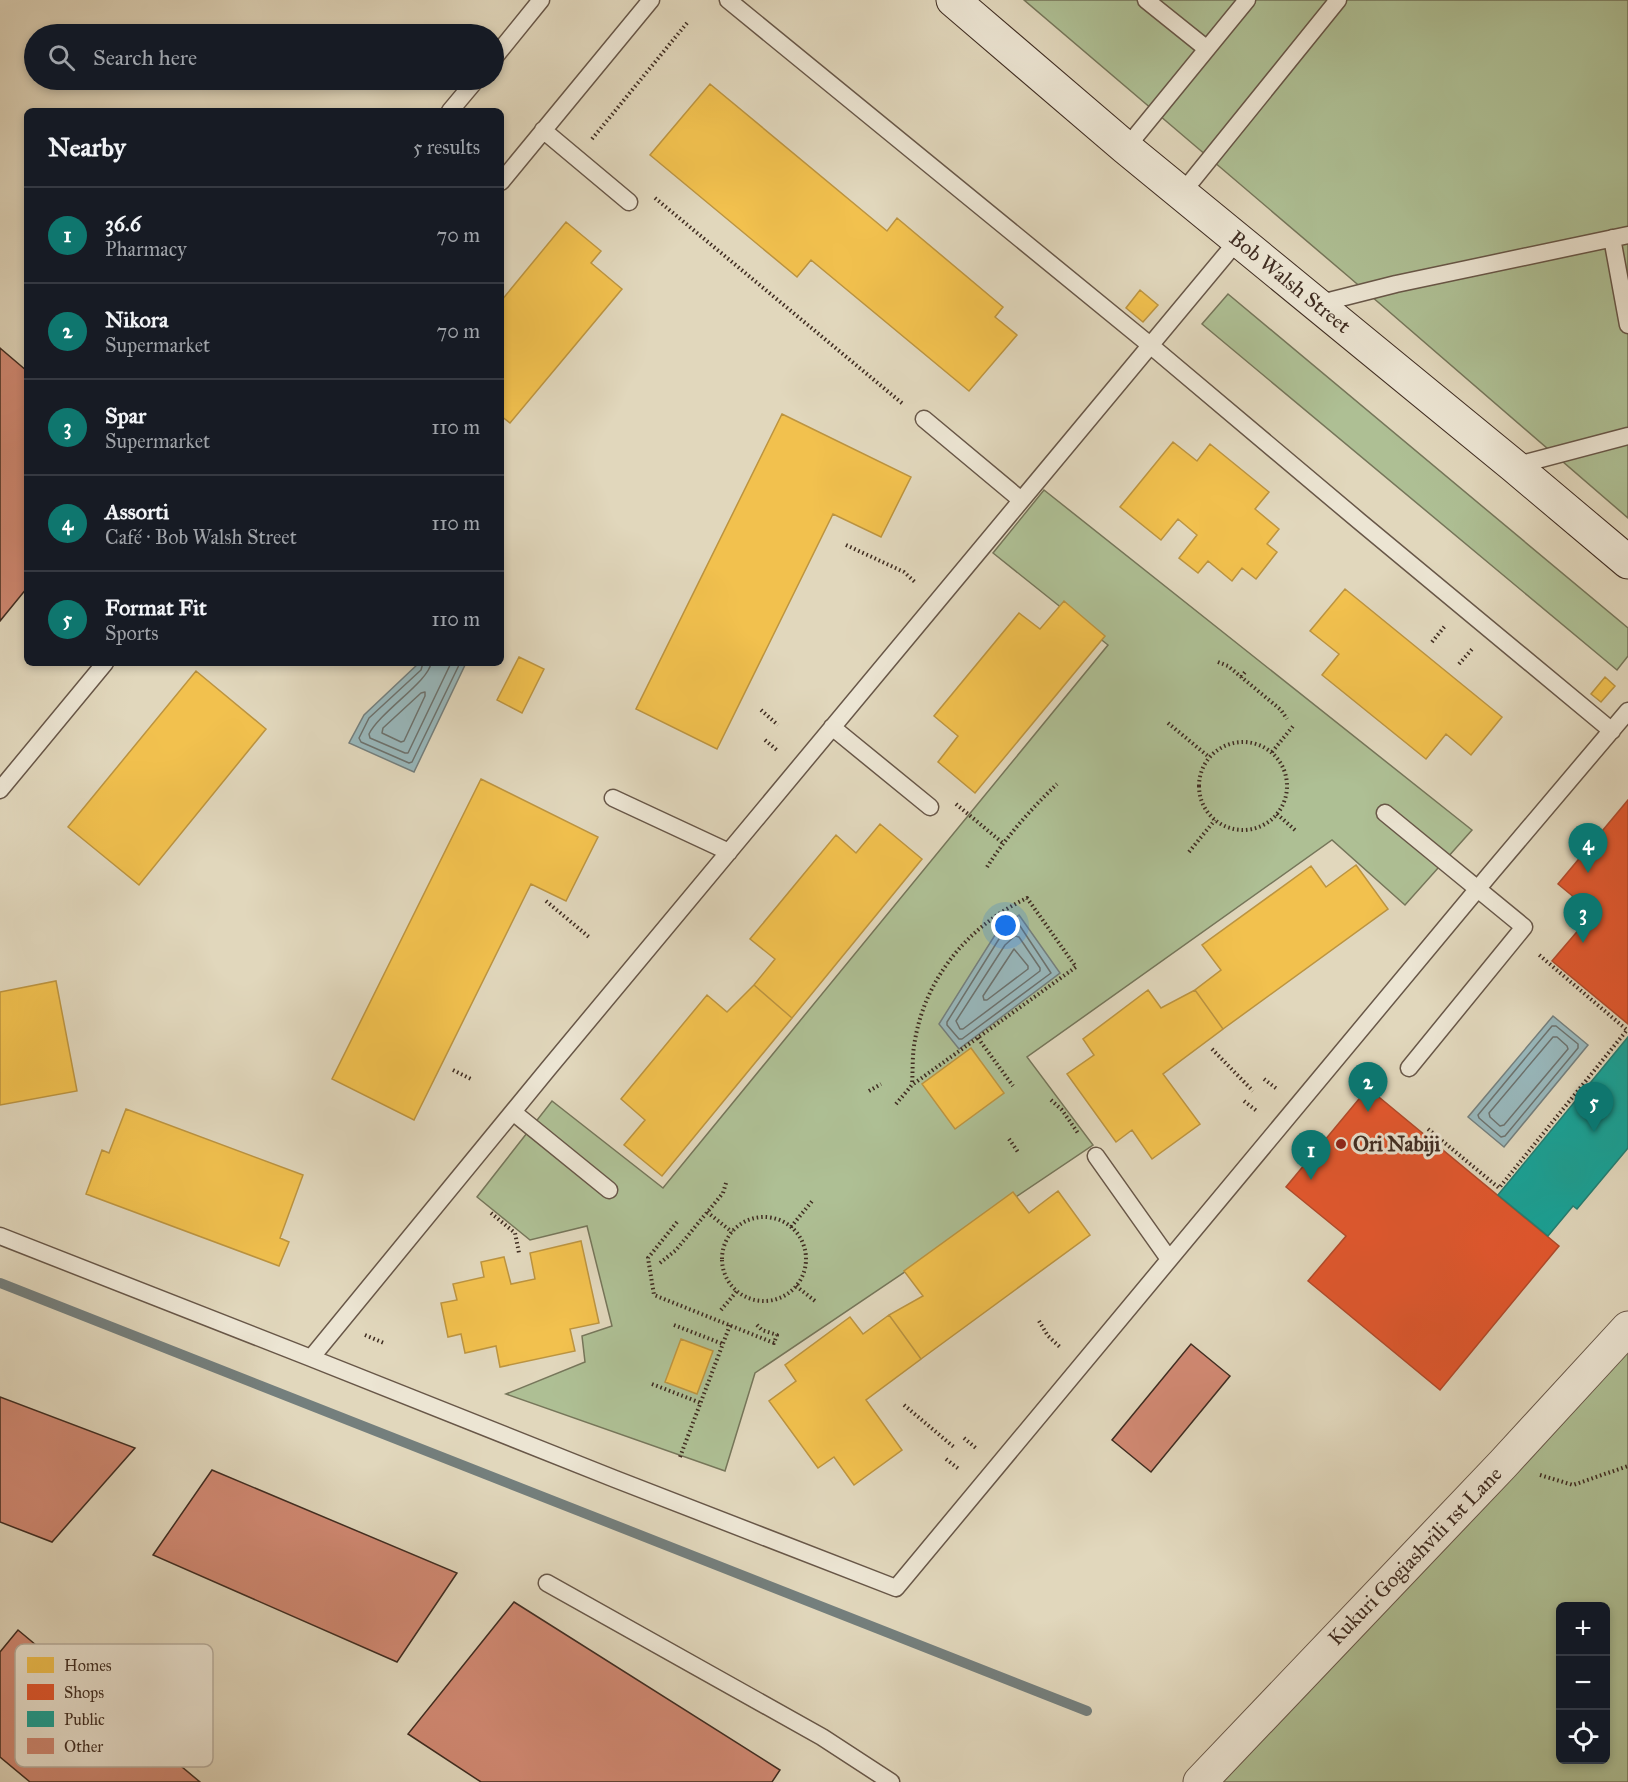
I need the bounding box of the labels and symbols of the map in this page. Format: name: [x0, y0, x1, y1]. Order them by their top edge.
street label: Bob Walsh Street: [1224, 225, 1356, 339]
pin: 4: [1568, 824, 1608, 873]
pin: 3: [1564, 894, 1602, 943]
your location: [991, 911, 1020, 940]
pin: 2: [1348, 1062, 1388, 1112]
pin: 5: [1574, 1082, 1614, 1132]
pin: 1: [1292, 1130, 1330, 1180]
place label: Ori Nabiji: [1353, 1131, 1440, 1157]
marker: Ori Nabiji: [1334, 1137, 1348, 1151]
street label: Kukuri Gogiashvili 1st Lane: [1323, 1461, 1507, 1651]
legend: [15, 1644, 213, 1767]
text: Homes: [64, 1656, 112, 1675]
text: Shops: [64, 1683, 104, 1702]
text: Public: [64, 1710, 105, 1729]
text: Other: [64, 1737, 103, 1756]

